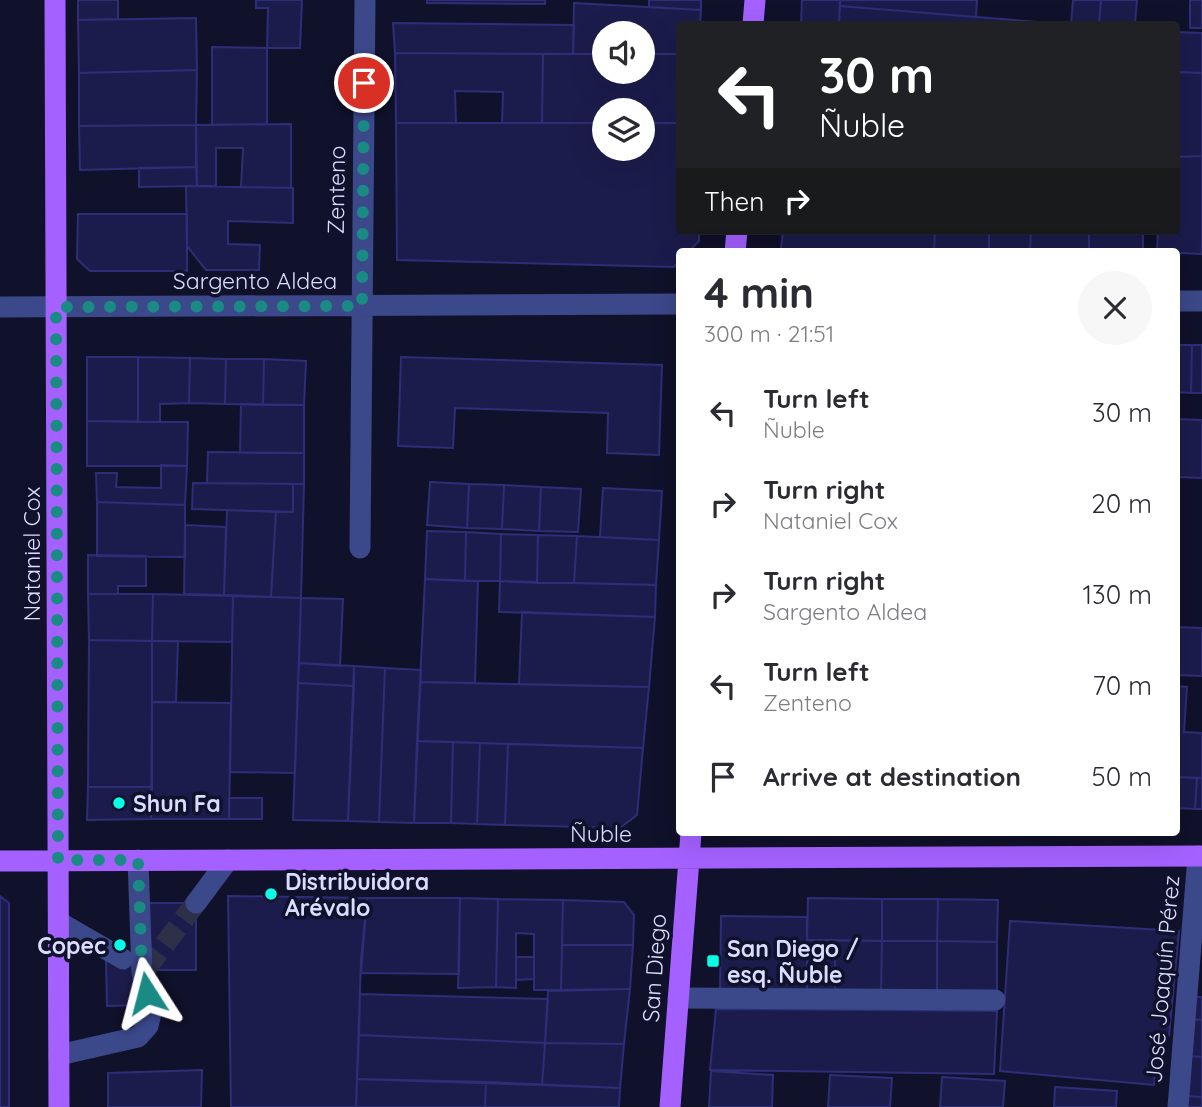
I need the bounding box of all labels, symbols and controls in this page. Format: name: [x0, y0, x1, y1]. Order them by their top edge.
map controls: [592, 21, 655, 161]
button: sound: [592, 21, 655, 84]
text: 30 m: [819, 44, 934, 105]
icon: left: [704, 49, 795, 140]
pin: [334, 53, 394, 113]
icon: arrive: [345, 64, 383, 102]
button: layers: [592, 98, 655, 161]
text: Ñuble: [819, 105, 905, 145]
street label: Zenteno: [321, 145, 351, 235]
icon: right: [778, 182, 816, 220]
text: Then: [704, 185, 764, 218]
street label: Sargento Aldea: [173, 266, 337, 295]
text: 4 min: [704, 266, 814, 319]
button: close: [1078, 271, 1152, 345]
text: 300 m · 21:51: [704, 319, 834, 348]
text: Turn left: [763, 382, 870, 415]
icon: left: [704, 394, 742, 432]
text: 30 m: [1092, 396, 1152, 429]
text: Ñuble: [763, 415, 825, 444]
text: Turn right: [763, 473, 885, 506]
icon: right: [704, 485, 742, 523]
street label: Nataniel Cox: [17, 487, 46, 621]
text: 20 m: [1091, 487, 1152, 520]
text: Nataniel Cox: [763, 506, 898, 535]
text: Turn right: [763, 564, 885, 597]
icon: right: [704, 576, 742, 614]
text: 130 m: [1082, 578, 1152, 611]
text: Sargento Aldea: [763, 597, 927, 626]
text: Turn left: [763, 655, 870, 688]
icon: left: [704, 667, 742, 705]
text: 70 m: [1092, 669, 1152, 702]
text: Zenteno: [763, 688, 852, 717]
icon: arrive: [704, 758, 742, 796]
text: Arrive at destination: [763, 760, 1021, 793]
text: 50 m: [1092, 760, 1152, 793]
place label: Shun Fa: [133, 789, 221, 818]
marker: Shun Fa: [111, 795, 127, 811]
street label: Ñuble: [570, 819, 632, 848]
place label: Distribuidora Arévalo: [285, 867, 429, 922]
street label: José Joaquín Pérez: [1138, 874, 1186, 1084]
marker: Distribuidora Arévalo: [263, 886, 279, 902]
street label: San Diego: [636, 913, 672, 1023]
place label: Copec: [37, 931, 106, 960]
place label: San Diego / esq. Ñuble: [727, 934, 859, 989]
marker: Copec: [112, 937, 128, 953]
marker: San Diego / esq. Ñuble: [705, 953, 721, 969]
position arrow: [110, 956, 184, 1030]

